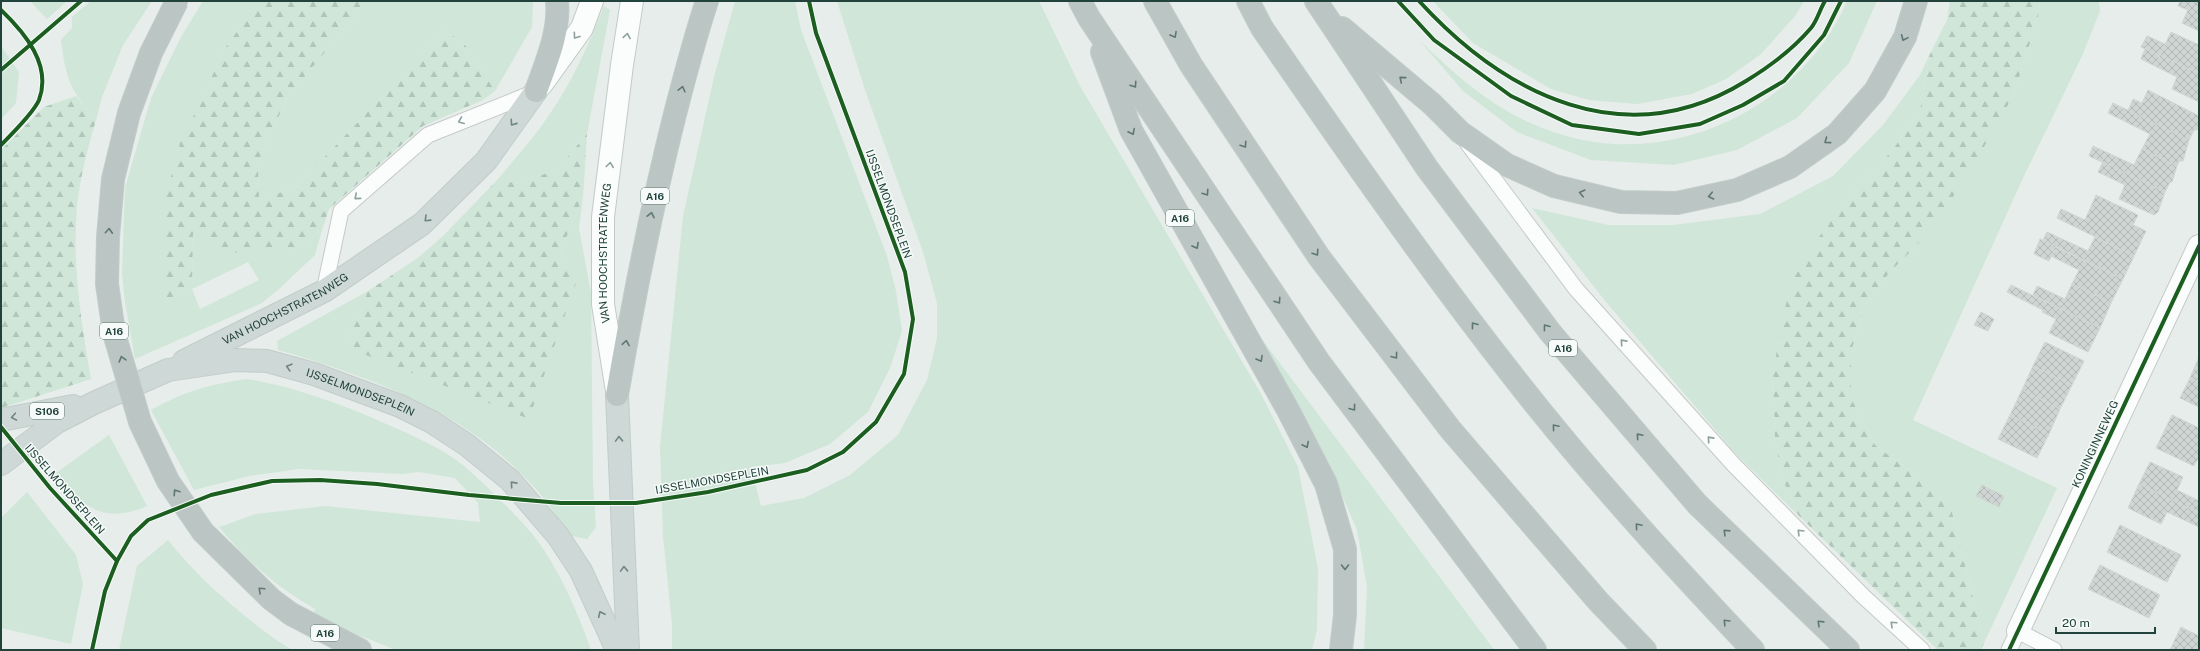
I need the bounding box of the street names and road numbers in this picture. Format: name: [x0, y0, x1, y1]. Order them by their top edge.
street label: IJSSELMONDSEPLEIN: [864, 148, 914, 260]
street label: VAN HOOCHSTRATENWEG: [597, 182, 613, 324]
road number: A16: [641, 188, 669, 204]
road number: A16: [1166, 210, 1194, 226]
street label: VAN HOOCHSTRATENWEG: [220, 270, 350, 347]
road number: A16: [100, 323, 128, 339]
road number: A16: [1549, 340, 1577, 356]
street label: IJSSELMONDSEPLEIN: [305, 366, 417, 418]
street label: KONINGINNEWEG: [2069, 398, 2121, 490]
road number: S106: [30, 403, 64, 419]
street label: IJSSELMONDSEPLEIN: [23, 442, 107, 536]
street label: IJSSELMONDSEPLEIN: [654, 464, 770, 496]
road number: A16: [311, 625, 339, 641]

